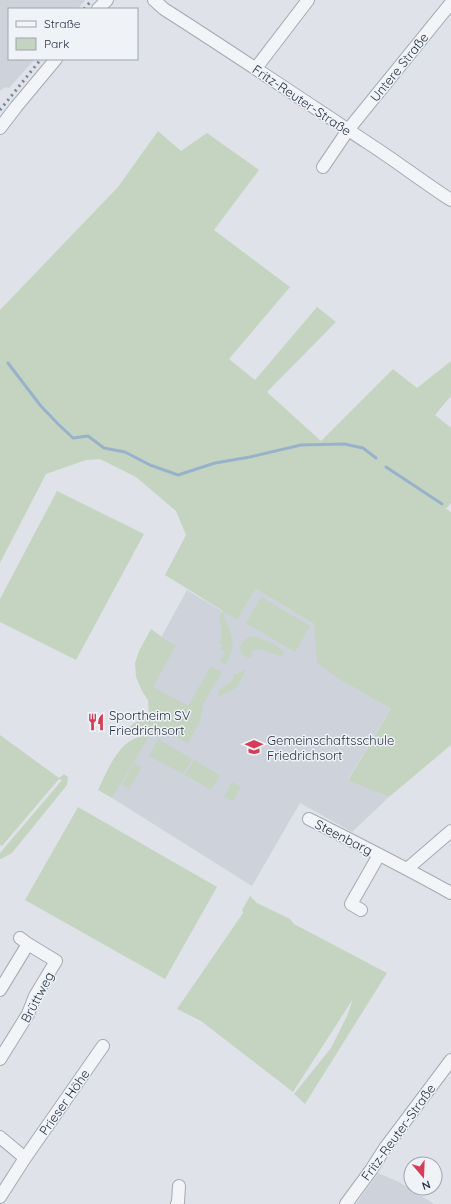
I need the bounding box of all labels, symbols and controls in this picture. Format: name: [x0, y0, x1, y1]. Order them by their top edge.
legend: [8, 8, 138, 60]
text: Straße: [44, 16, 81, 31]
street label: Untere Straße: [366, 29, 432, 105]
text: Park: [44, 36, 69, 51]
street label: Fritz-Reuter-Straße: [250, 61, 354, 139]
place label: Sportheim SV Friedrichsort: [109, 707, 191, 738]
restaurant icon: Sportheim SV Friedrichsort: [86, 712, 106, 732]
place label: Gemeinschaftsschule Friedrichsort: [267, 732, 394, 763]
school or university icon: Gemeinschaftsschule Friedrichsort: [244, 737, 264, 757]
street label: Steenbarg: [313, 816, 375, 858]
street label: Brüttweg: [17, 969, 57, 1025]
street label: Prieser Höhe: [35, 1066, 93, 1138]
street label: Fritz-Reuter-Straße: [358, 1081, 438, 1183]
north arrow: [403, 1156, 443, 1196]
text: N: [420, 1178, 432, 1193]

